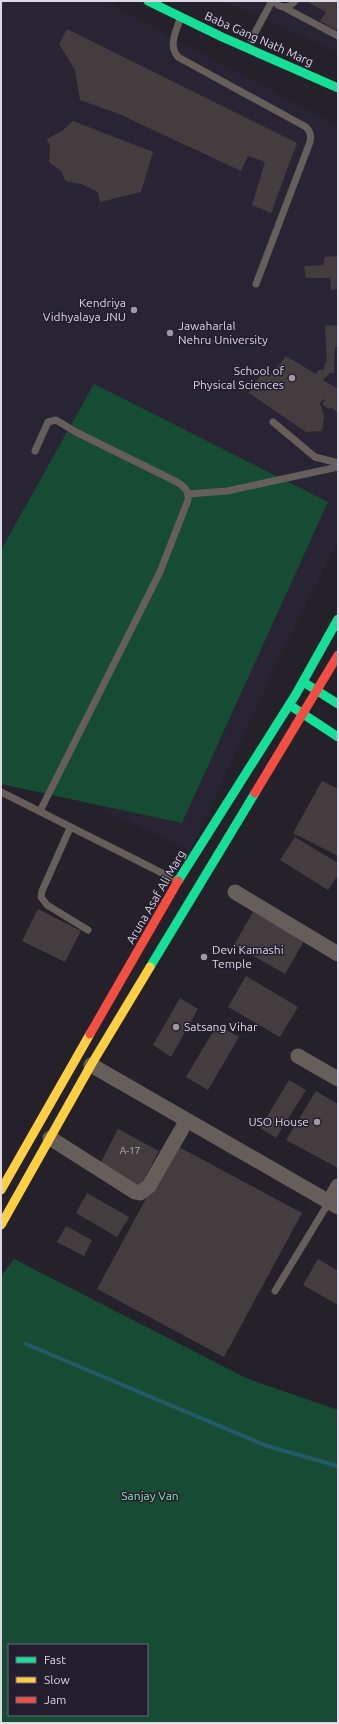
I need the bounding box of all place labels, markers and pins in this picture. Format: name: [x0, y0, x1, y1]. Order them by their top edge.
place label: Kendriya Vidhyalaya JNU: [43, 296, 126, 323]
marker: Kendriya Vidhyalaya JNU: [129, 305, 139, 315]
place label: Jawaharlal Nehru University: [178, 319, 268, 346]
marker: Jawaharlal Nehru University: [165, 328, 175, 338]
place label: School of Physical Sciences: [193, 364, 284, 391]
marker: School of Physical Sciences: [287, 373, 297, 383]
place label: Devi Kamashi Temple: [212, 943, 284, 970]
marker: Devi Kamashi Temple: [199, 952, 209, 962]
place label: Satsang Vihar: [184, 1020, 258, 1033]
marker: Satsang Vihar: [171, 1022, 181, 1032]
place label: USO House: [248, 1115, 309, 1128]
marker: USO House: [312, 1117, 322, 1127]

